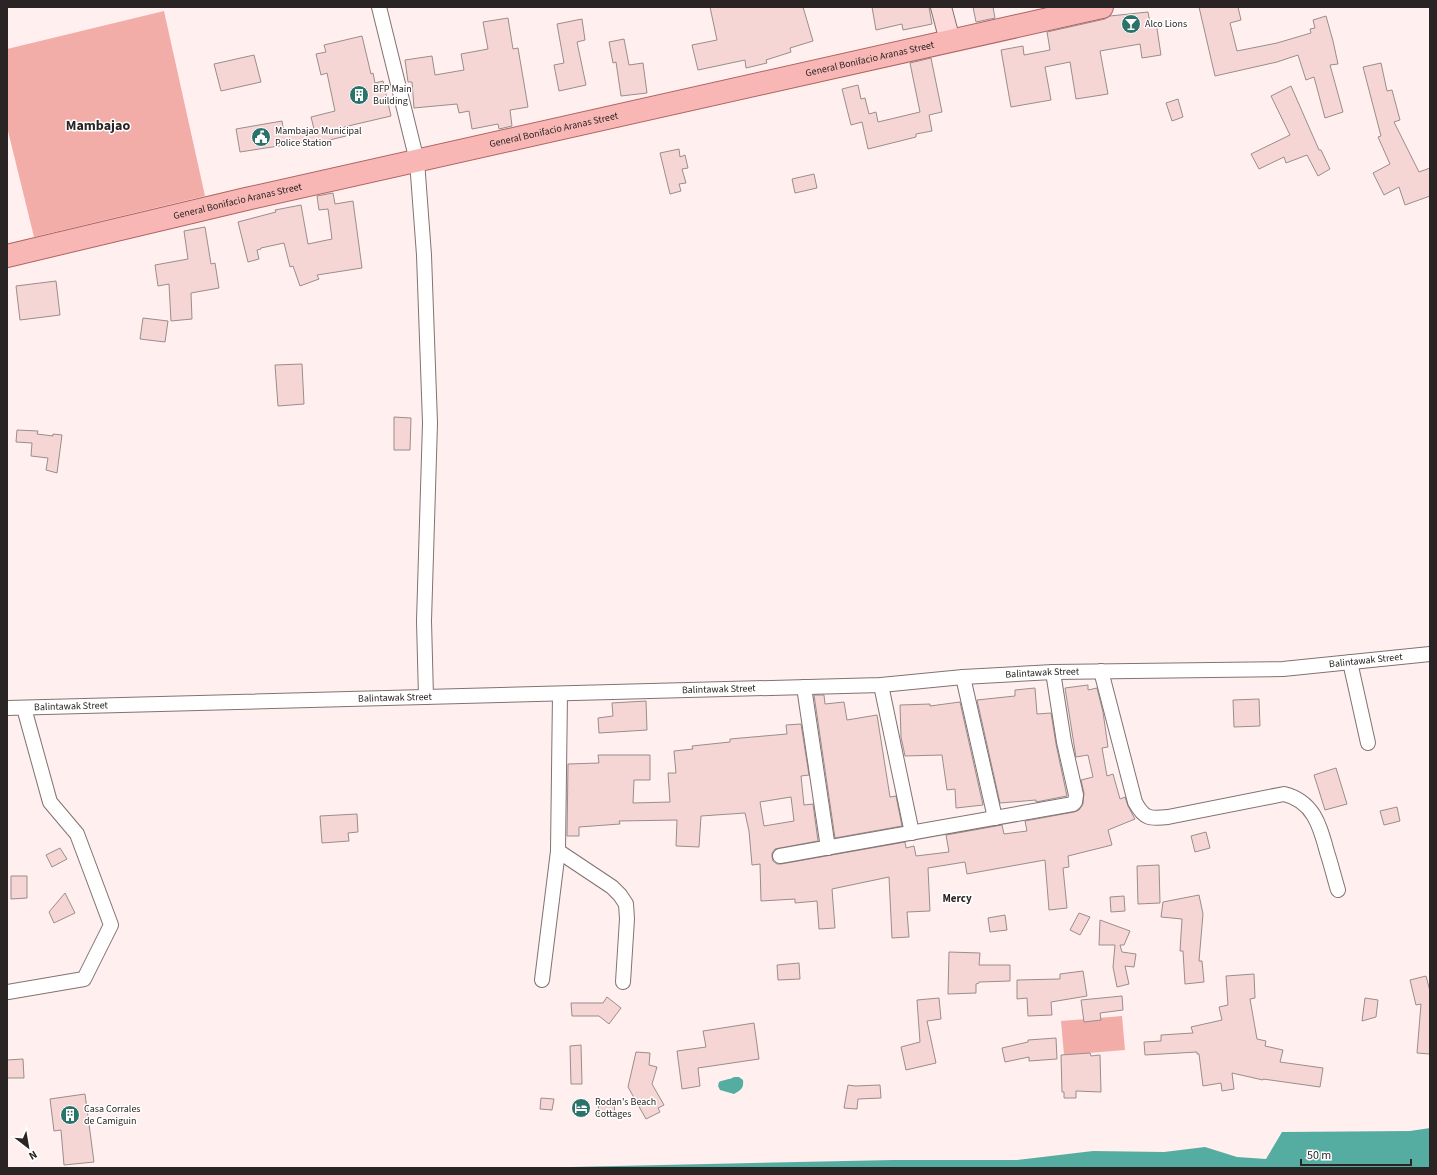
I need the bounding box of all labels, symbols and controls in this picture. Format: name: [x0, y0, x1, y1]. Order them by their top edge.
bar icon: Alco Lions: [1120, 13, 1142, 35]
place label: Alco Lions: [1145, 17, 1187, 31]
street label: General Bonifacio Aranas Street: [804, 38, 936, 80]
place label: BFP Main Building: [373, 82, 412, 108]
building icon: BFP Main Building: [348, 84, 370, 106]
street label: General Bonifacio Aranas Street: [488, 109, 620, 151]
district label: Mambajao: [66, 116, 130, 136]
place label: Mambajao Municipal Police Station: [275, 124, 362, 150]
public building icon: Mambajao Municipal Police Station: [250, 126, 272, 148]
street label: General Bonifacio Aranas Street: [172, 180, 304, 223]
street label: Balintawak Street: [1328, 650, 1404, 671]
street label: Balintawak Street: [1005, 665, 1080, 682]
street label: Balintawak Street: [682, 681, 756, 697]
street label: Balintawak Street: [358, 690, 433, 706]
street label: Balintawak Street: [34, 698, 109, 714]
district label: Mercy: [942, 891, 972, 906]
place label: Rodan's Beach Cottages: [595, 1095, 656, 1121]
hotel icon: Rodan's Beach Cottages: [570, 1097, 592, 1119]
place label: Casa Corrales de Camiguin: [84, 1102, 141, 1128]
building icon: Casa Corrales de Camiguin: [59, 1104, 81, 1126]
north arrow: [8, 1127, 48, 1167]
scale bar: [1301, 1141, 1411, 1167]
text: N: [26, 1147, 40, 1163]
text: 50 m: [1307, 1147, 1331, 1164]

